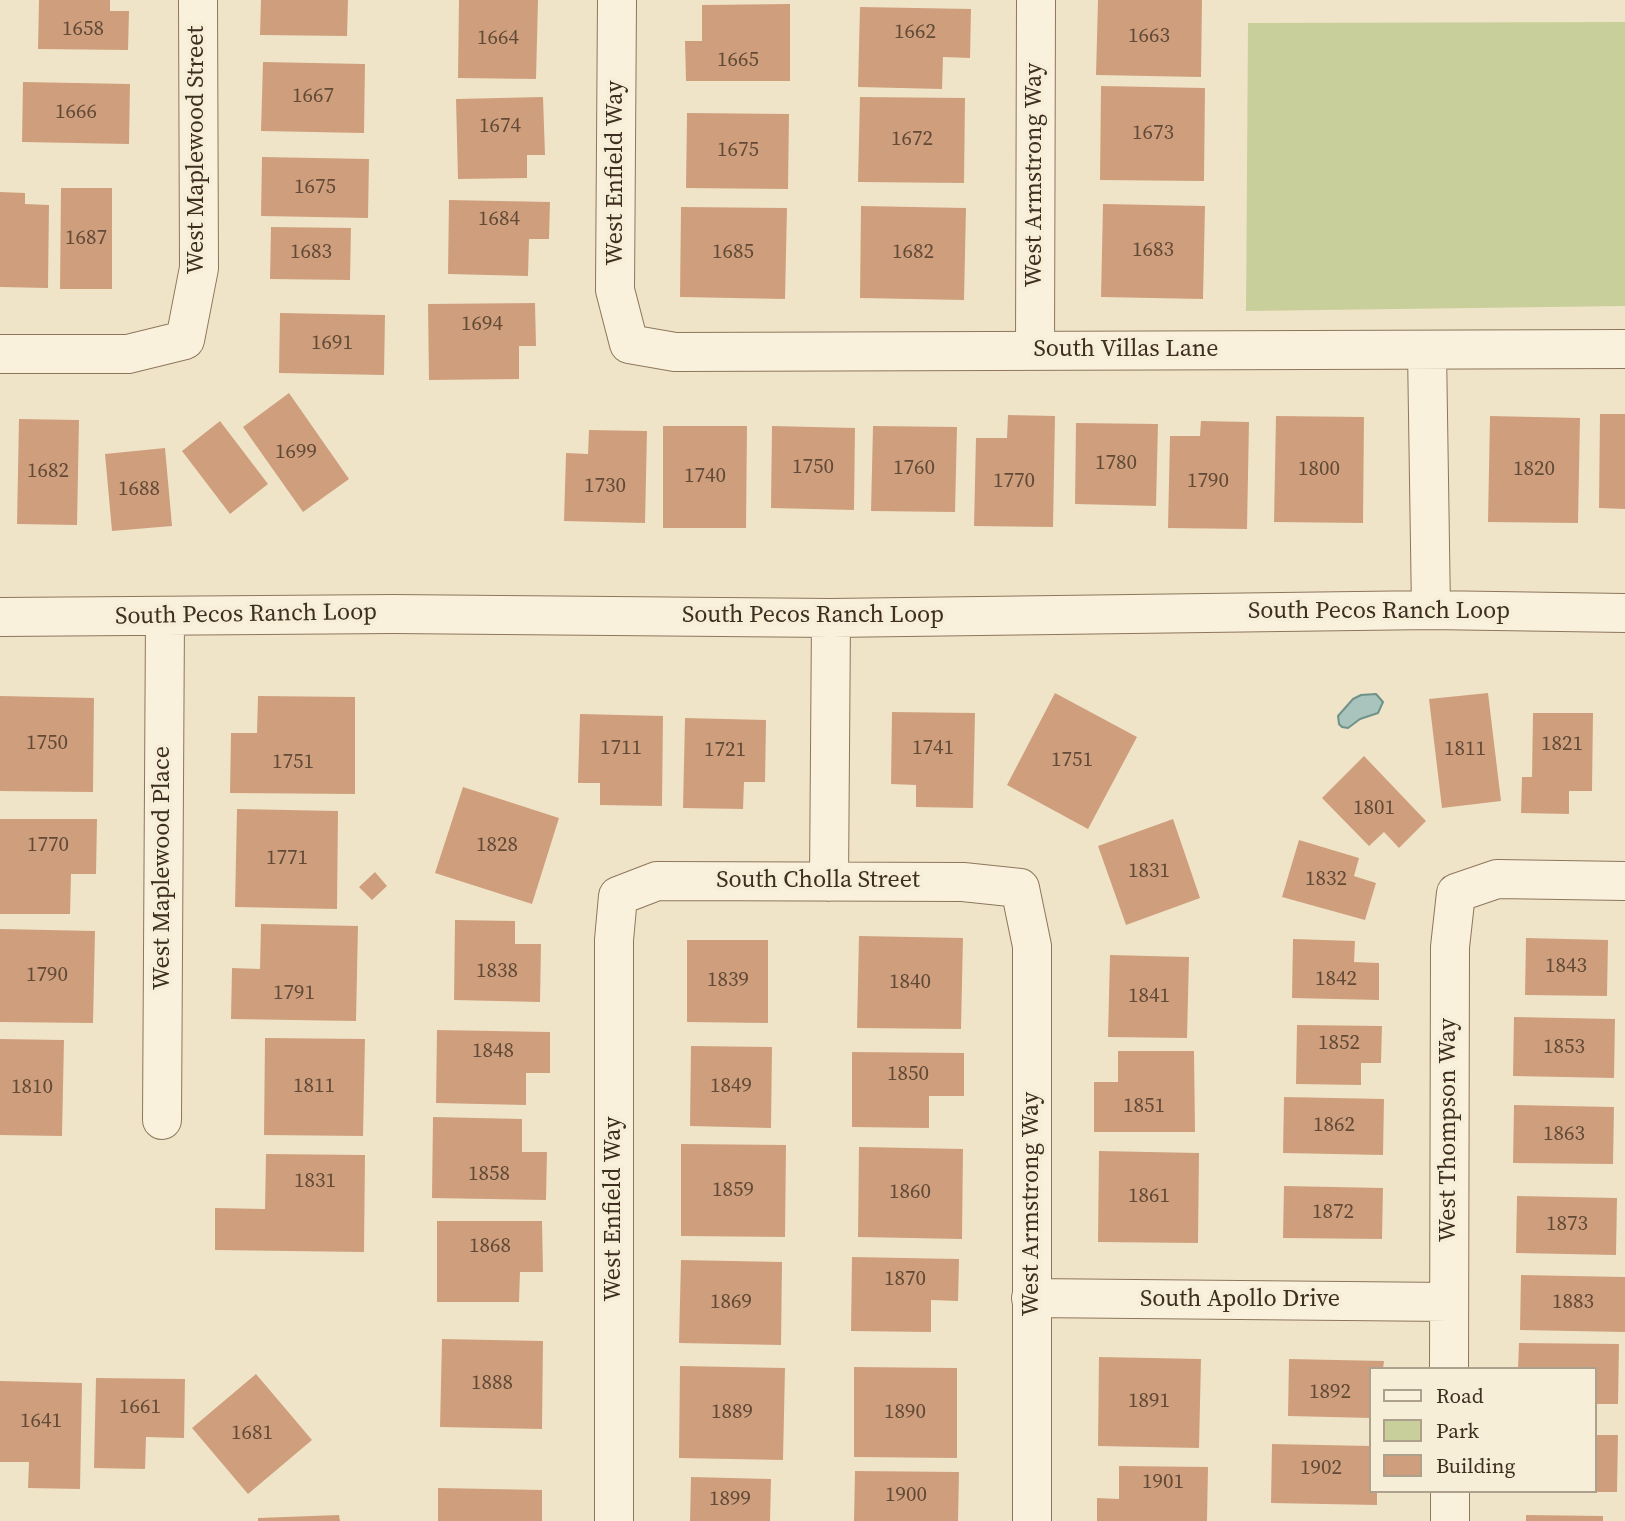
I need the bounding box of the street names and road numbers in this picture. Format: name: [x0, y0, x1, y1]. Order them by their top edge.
street label: West Maplewood Street: [183, 26, 211, 274]
street label: West Armstrong Way: [1021, 63, 1049, 287]
street label: West Enfield Way: [602, 80, 630, 266]
street label: South Villas Lane: [1033, 336, 1219, 364]
street label: South Pecos Ranch Loop: [115, 598, 377, 632]
street label: South Pecos Ranch Loop: [1248, 598, 1510, 626]
street label: South Pecos Ranch Loop: [682, 602, 944, 630]
street label: West Maplewood Place: [149, 746, 177, 990]
street label: South Cholla Street: [716, 867, 920, 895]
street label: West Thompson Way: [1435, 1018, 1463, 1242]
street label: West Armstrong Way: [1018, 1092, 1046, 1316]
street label: West Enfield Way: [600, 1116, 628, 1302]
street label: South Apollo Drive: [1140, 1286, 1340, 1314]

